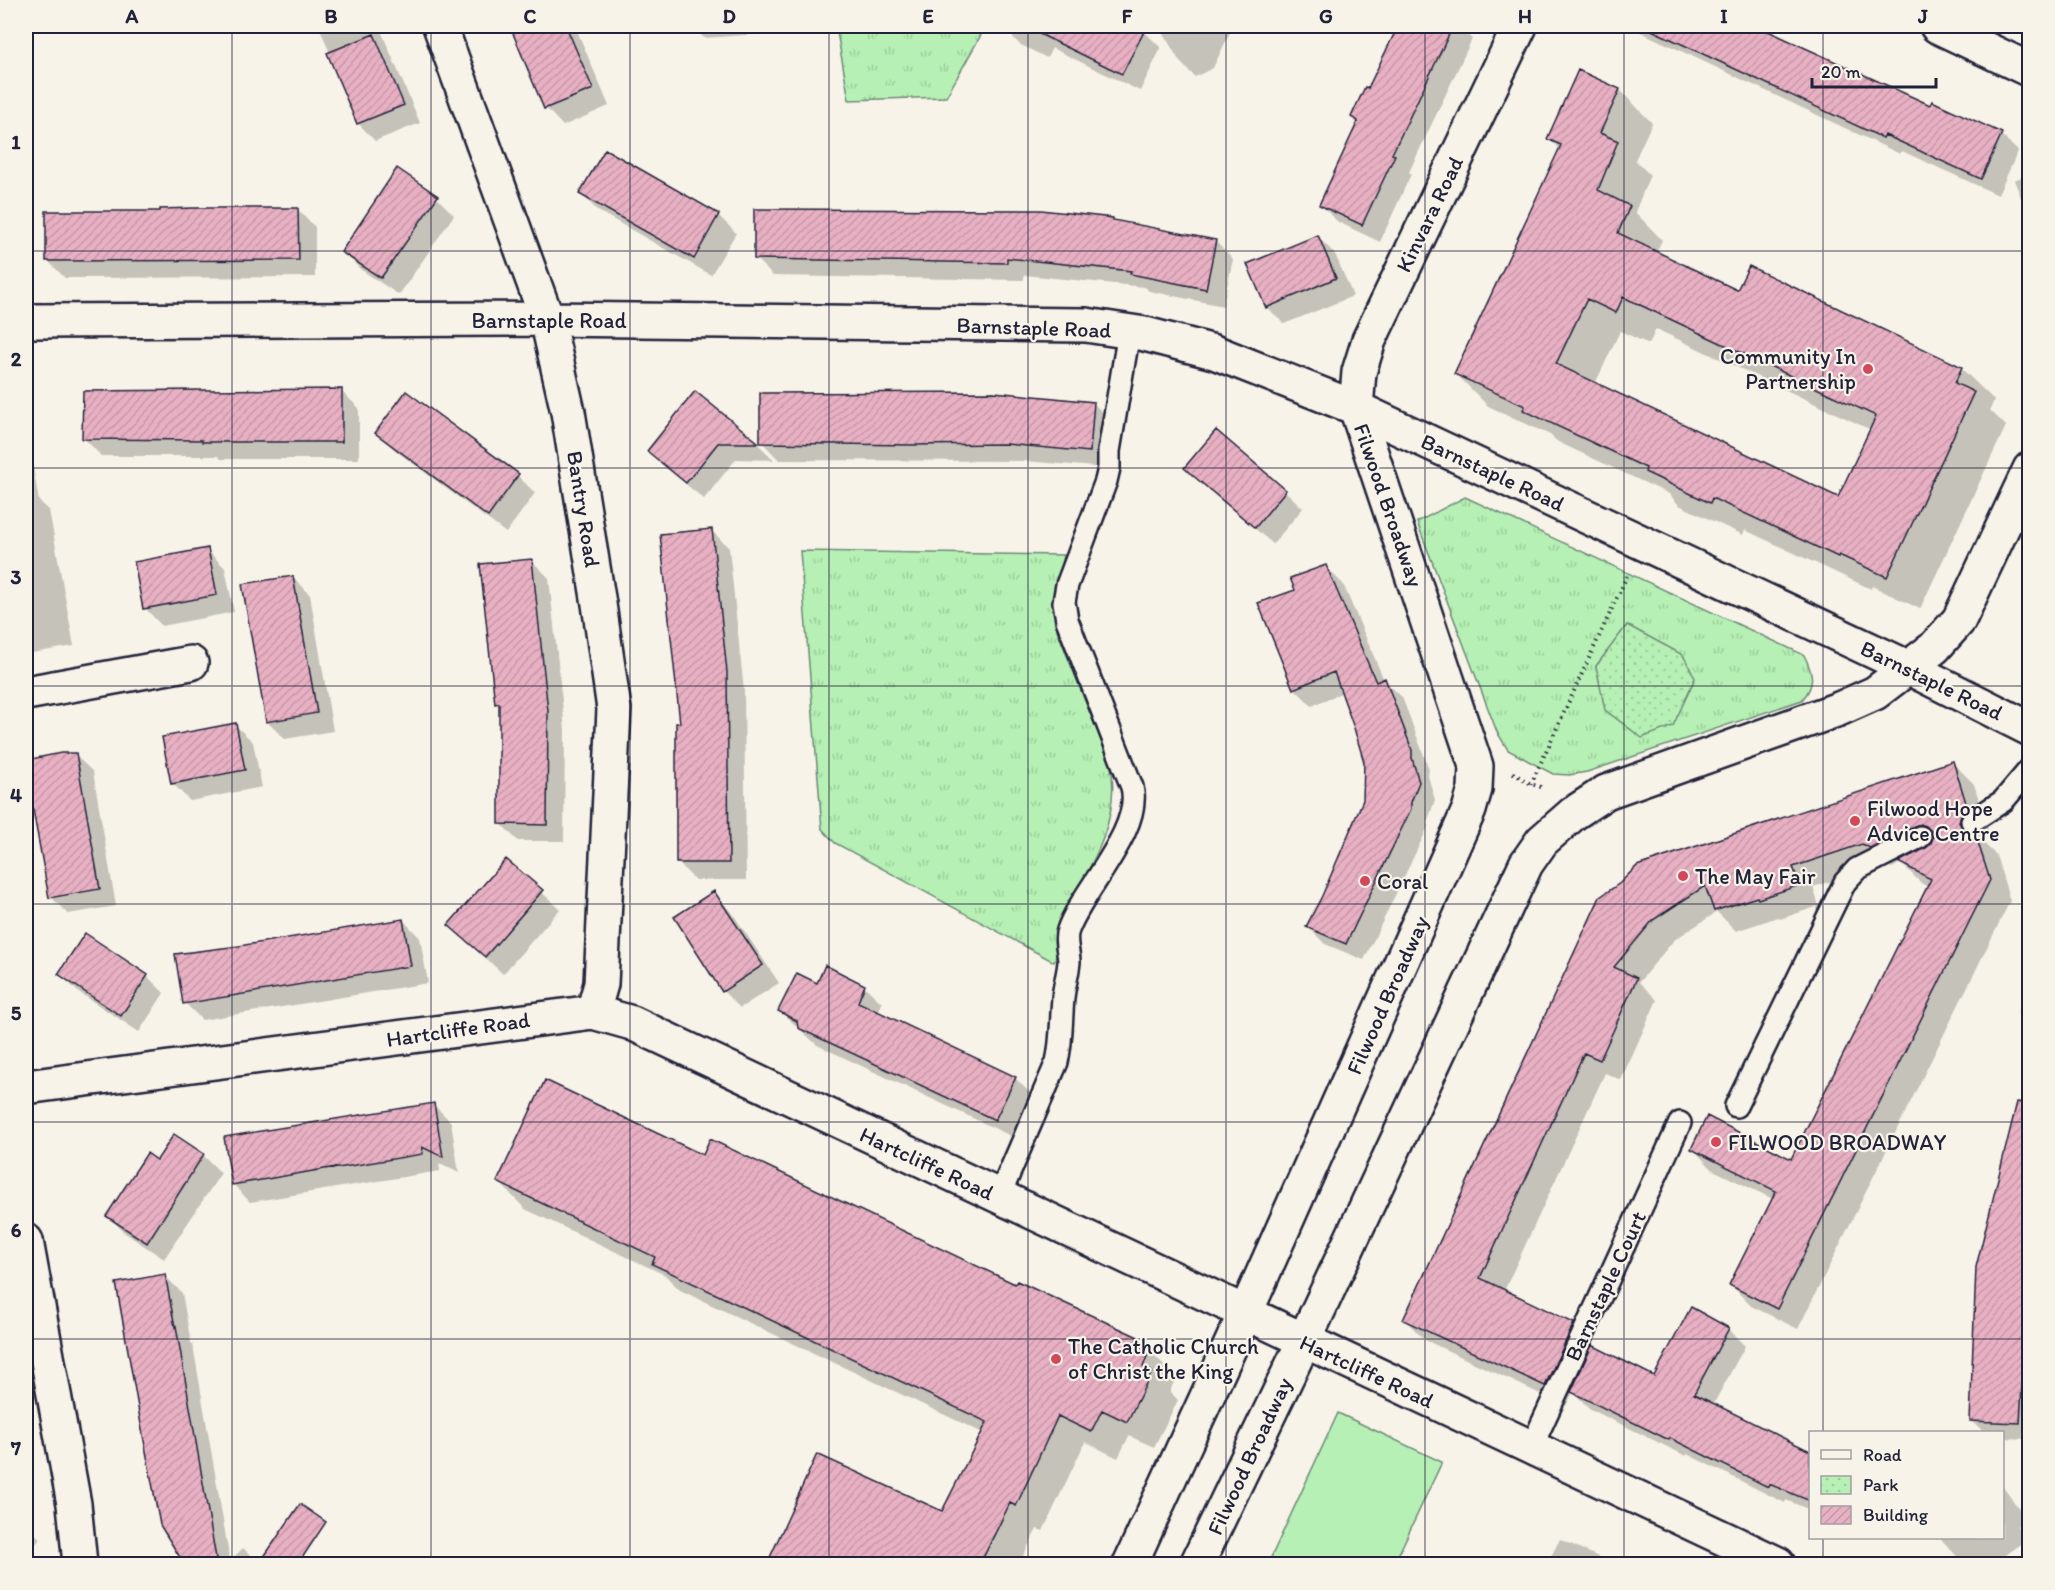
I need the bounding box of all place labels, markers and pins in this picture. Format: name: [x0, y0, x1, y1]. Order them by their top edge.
place label: Community In Partnership: [1720, 343, 1857, 395]
marker: Community In Partnership: [1861, 362, 1875, 376]
place label: Filwood Hope Advice Centre: [1867, 795, 1999, 847]
marker: Filwood Hope Advice Centre: [1848, 814, 1862, 828]
place label: The May Fair: [1695, 863, 1816, 890]
place label: Coral: [1377, 868, 1428, 895]
marker: The May Fair: [1676, 869, 1690, 883]
marker: Coral: [1358, 874, 1372, 888]
place label: FILWOOD BROADWAY: [1728, 1129, 1947, 1156]
marker: FILWOOD BROADWAY: [1709, 1135, 1723, 1149]
place label: The Catholic Church of Christ the King: [1068, 1333, 1259, 1385]
marker: The Catholic Church of Christ the King: [1049, 1352, 1063, 1366]

